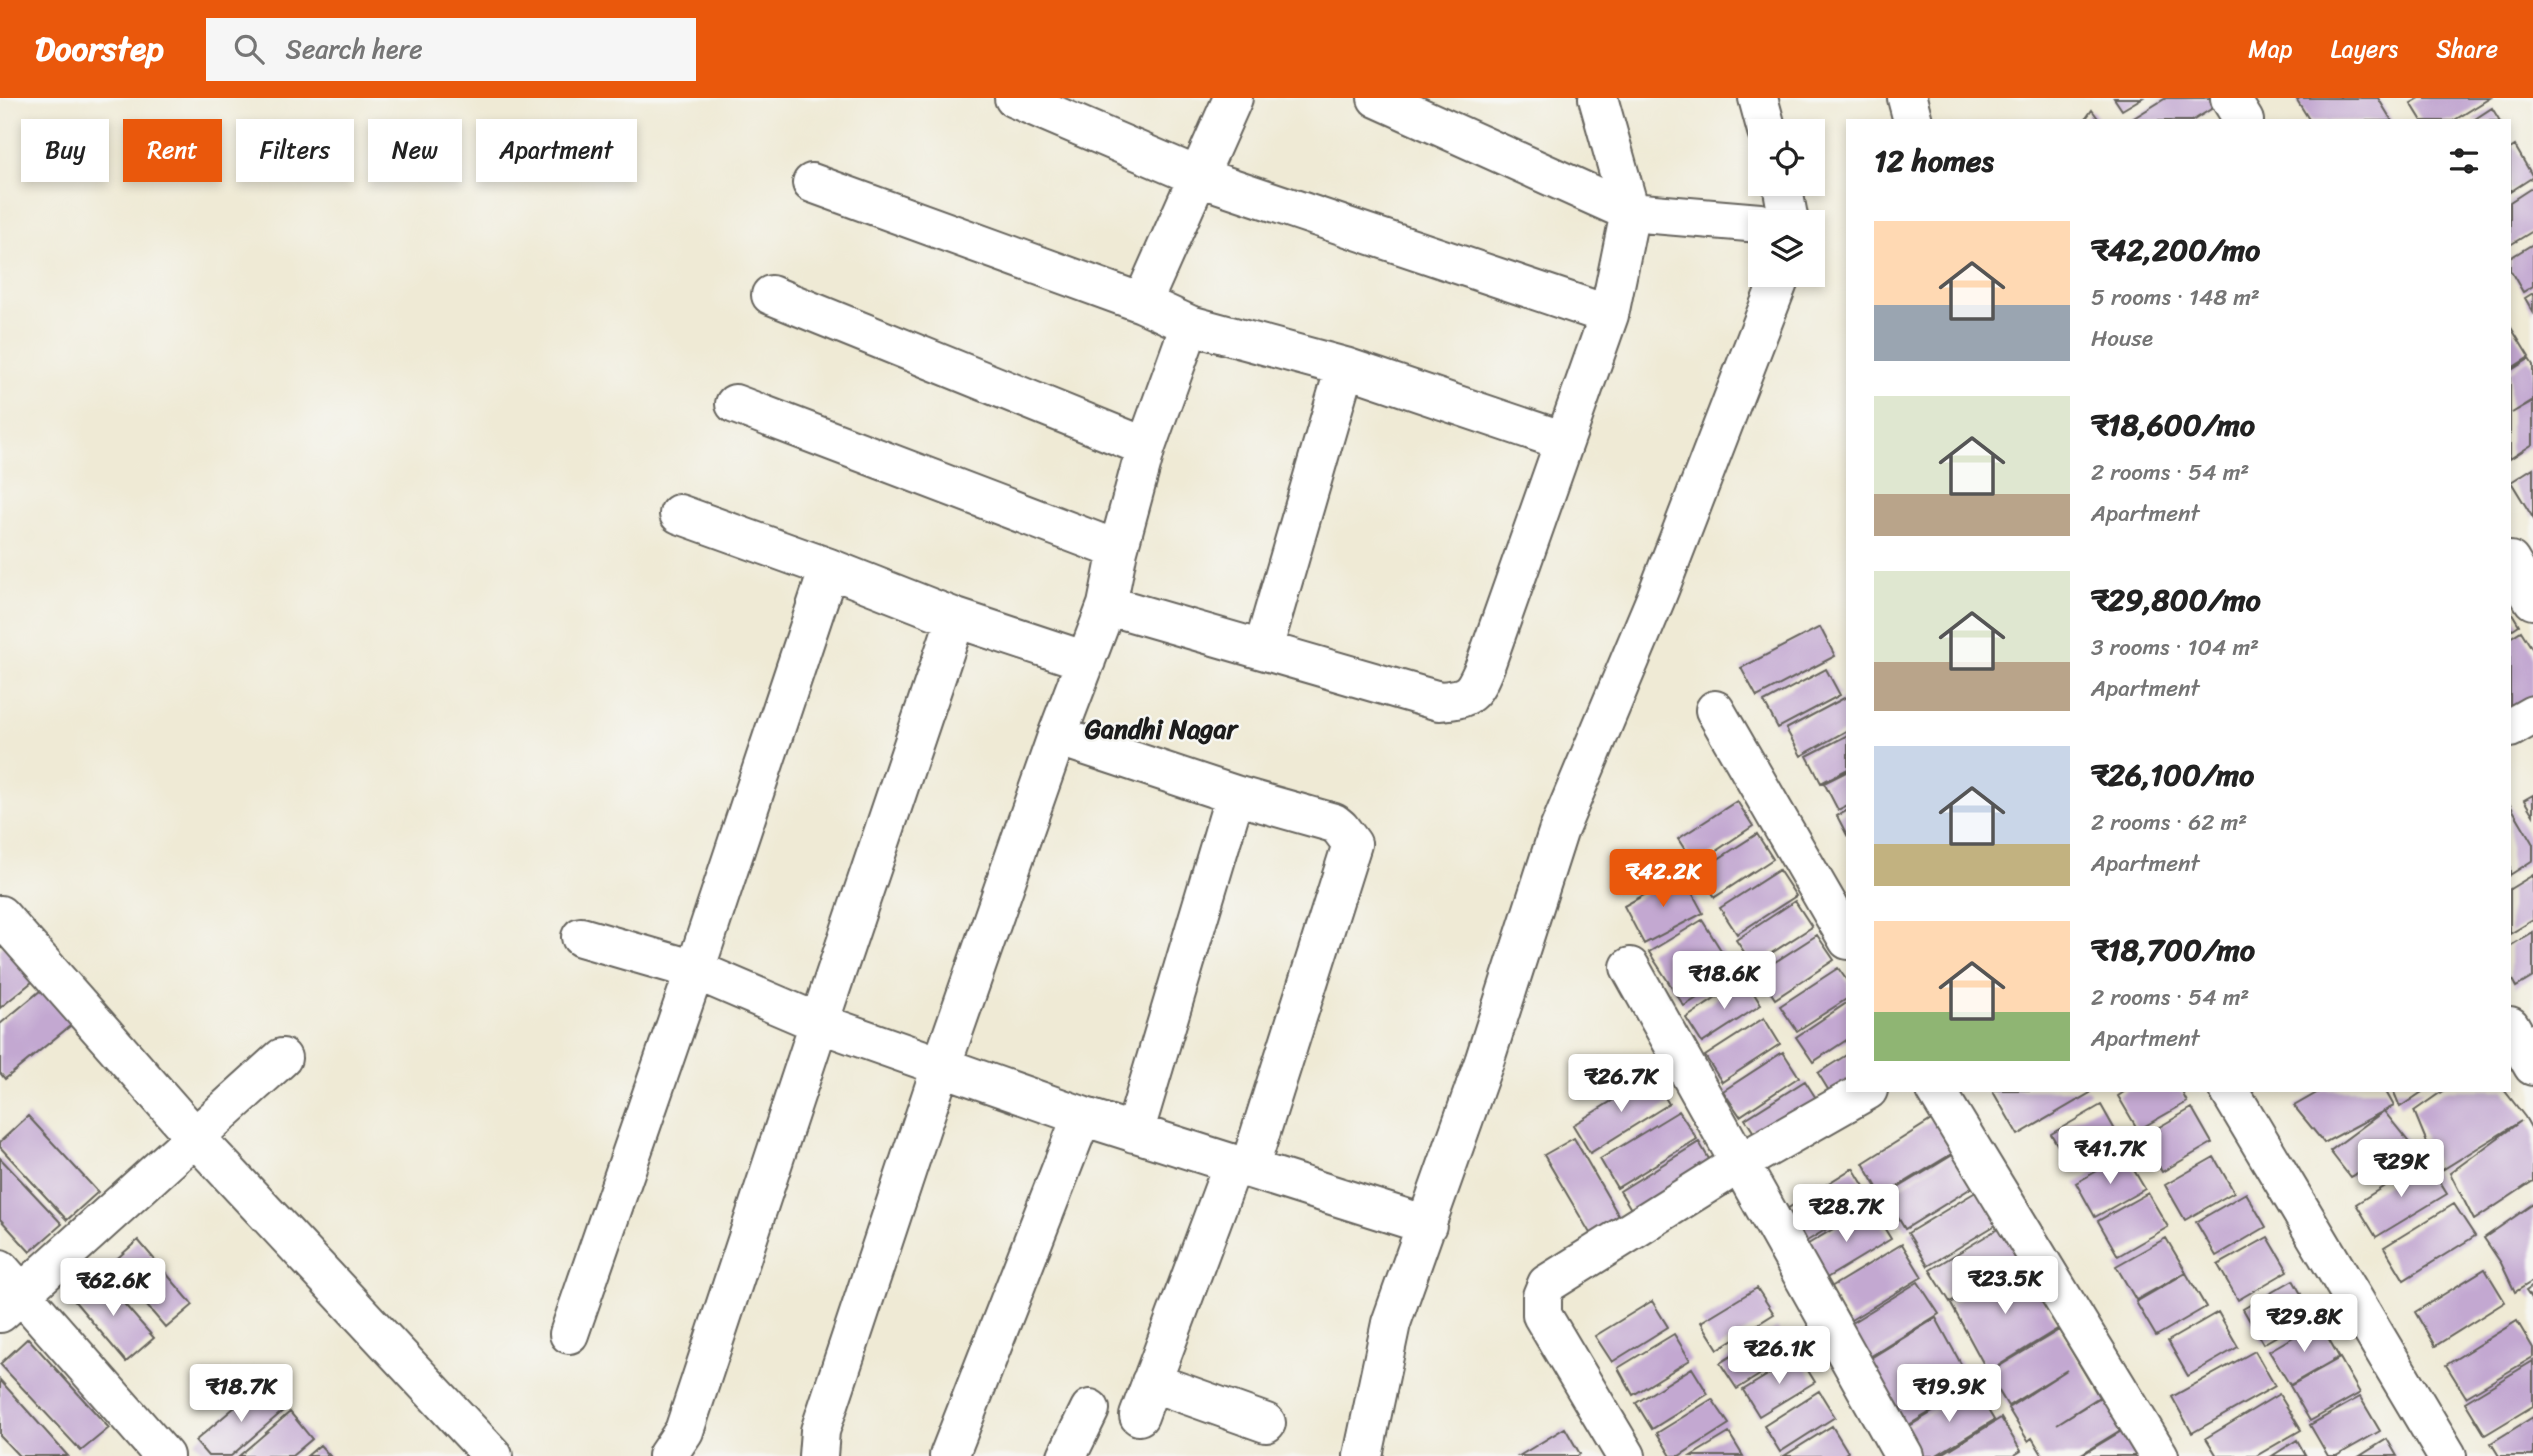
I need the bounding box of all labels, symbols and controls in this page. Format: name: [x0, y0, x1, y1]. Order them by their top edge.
search box: [206, 18, 696, 81]
text: Doorstep: [35, 20, 164, 78]
text: Search here: [286, 26, 423, 72]
text: Map: [2248, 28, 2293, 70]
text: Layers: [2331, 28, 2398, 70]
text: Share: [2436, 28, 2498, 70]
icon: search: [230, 30, 268, 68]
chip: Buy: [21, 119, 109, 182]
chip: Rent: [123, 119, 222, 182]
chip: Filters: [236, 119, 354, 182]
chip: New: [368, 119, 462, 182]
chip: Apartment: [476, 119, 637, 182]
map controls: [1748, 119, 1825, 287]
button: locate: [1748, 119, 1825, 196]
text: 12 homes: [1874, 134, 1994, 188]
icon: filters: [2445, 142, 2483, 180]
button: layers: [1748, 210, 1825, 287]
text: ₹42,200/mo: [2091, 223, 2260, 277]
icon: home: [1930, 249, 2014, 333]
text: 5 rooms · 148 m²: [2091, 277, 2260, 318]
text: House: [2091, 318, 2153, 359]
text: ₹18,600/mo: [2091, 398, 2255, 452]
icon: home: [1930, 424, 2014, 508]
text: 2 rooms · 54 m²: [2091, 452, 2249, 493]
text: Apartment: [2091, 493, 2200, 534]
text: ₹29,800/mo: [2091, 573, 2261, 627]
icon: home: [1930, 599, 2014, 683]
text: 3 rooms · 104 m²: [2091, 627, 2259, 668]
text: Apartment: [2091, 668, 2200, 709]
district label: Gandhi Nagar: [1085, 706, 1240, 752]
text: ₹26,100/mo: [2091, 748, 2254, 802]
icon: home: [1930, 774, 2014, 858]
text: 2 rooms · 62 m²: [2091, 802, 2247, 843]
text: Apartment: [2091, 843, 2200, 884]
pin: ₹42.2K: [1606, 850, 1720, 909]
text: ₹42.2K: [1626, 851, 1700, 892]
text: ₹18,700/mo: [2091, 923, 2255, 977]
icon: home: [1930, 949, 2014, 1033]
pin: ₹18.6K: [1667, 951, 1781, 1011]
text: ₹18.6K: [1689, 953, 1759, 994]
text: 2 rooms · 54 m²: [2091, 977, 2249, 1018]
text: Apartment: [2091, 1018, 2200, 1059]
pin: ₹26.7K: [1564, 1054, 1678, 1114]
text: ₹26.7K: [1584, 1056, 1658, 1097]
pin: ₹41.7K: [2053, 1126, 2167, 1186]
text: ₹41.7K: [2074, 1128, 2146, 1169]
pin: ₹29K: [2360, 1140, 2442, 1199]
text: ₹29K: [2374, 1141, 2428, 1182]
pin: ₹28.7K: [1789, 1184, 1903, 1244]
text: ₹28.7K: [1809, 1186, 1883, 1227]
pin: ₹23.5K: [1948, 1256, 2062, 1316]
pin: ₹62.6K: [56, 1258, 170, 1318]
text: ₹23.5K: [1968, 1258, 2042, 1299]
text: ₹62.6K: [76, 1260, 150, 1301]
pin: ₹29.8K: [2247, 1294, 2361, 1354]
text: ₹29.8K: [2266, 1296, 2342, 1337]
pin: ₹26.1K: [1722, 1326, 1836, 1386]
text: ₹26.1K: [1744, 1328, 1814, 1369]
pin: ₹18.7K: [184, 1364, 298, 1424]
pin: ₹19.9K: [1892, 1364, 2006, 1424]
text: ₹18.7K: [206, 1366, 276, 1407]
text: ₹19.9K: [1913, 1366, 1985, 1407]

